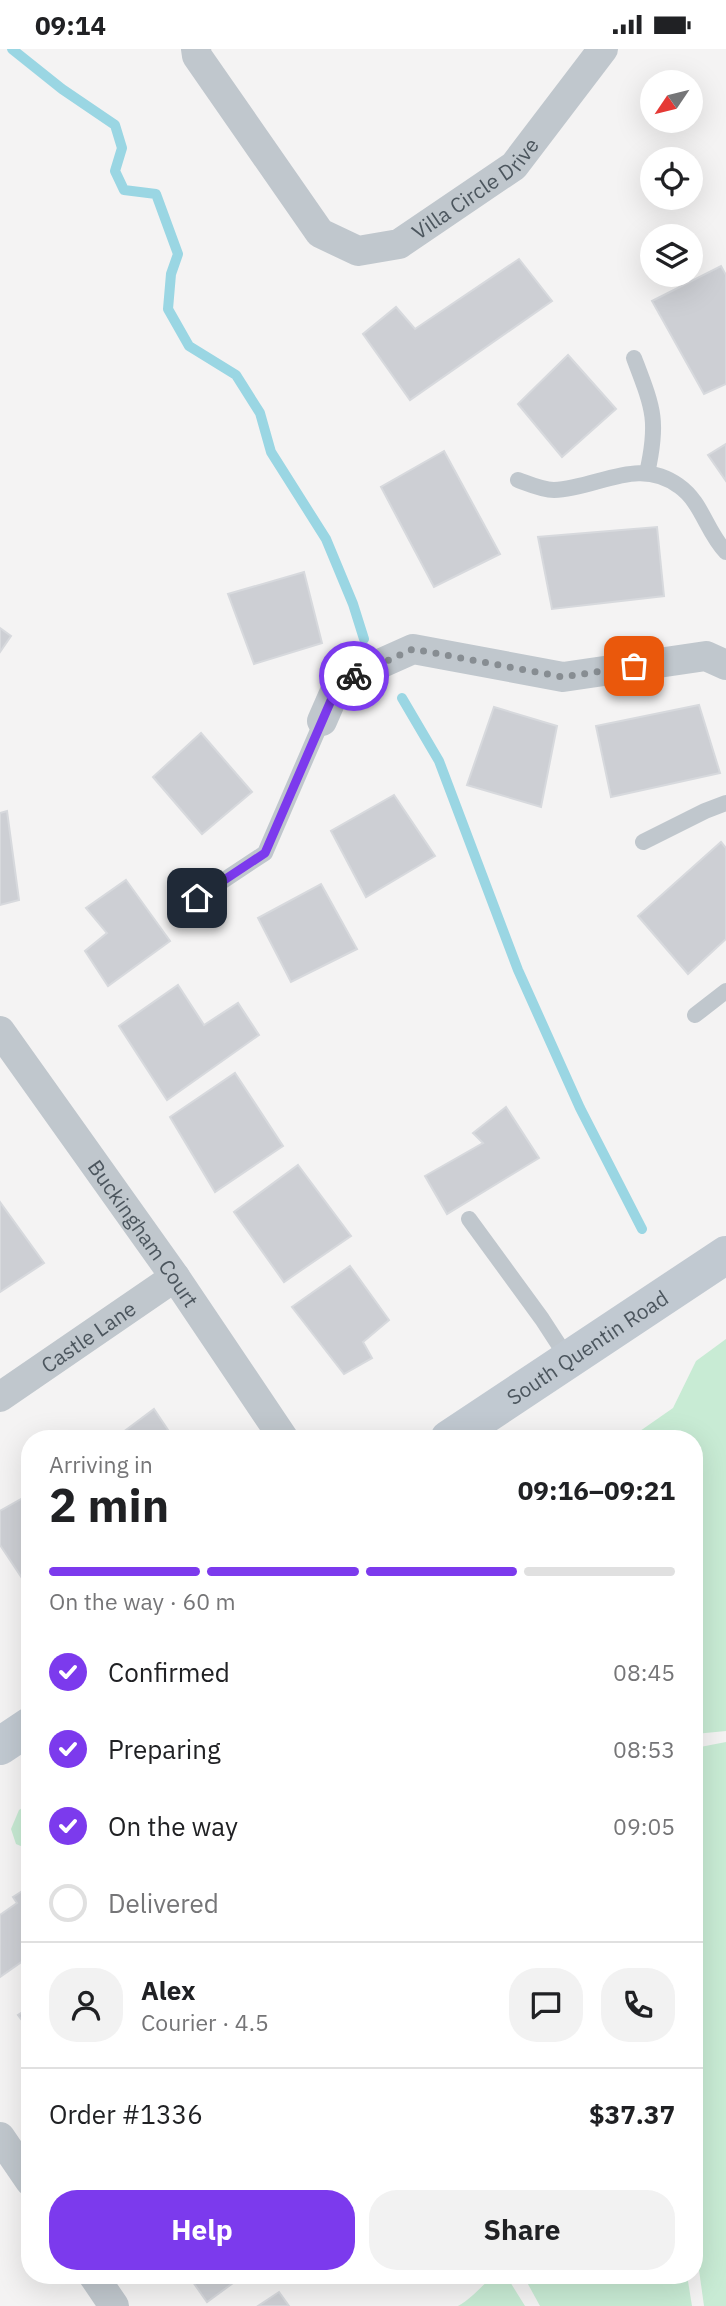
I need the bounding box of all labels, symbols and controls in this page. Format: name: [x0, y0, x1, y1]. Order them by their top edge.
text: 09:14: [35, 8, 106, 42]
north arrow: [640, 70, 704, 133]
map controls: [640, 70, 703, 287]
street label: Villa Circle Drive: [406, 132, 545, 245]
button: locate: [640, 147, 703, 210]
button: layers: [640, 224, 703, 287]
pin: [604, 636, 664, 696]
courier: [319, 641, 389, 711]
icon: bag: [615, 647, 653, 685]
icon: bike: [335, 657, 373, 695]
pin: [167, 868, 227, 928]
icon: home: [178, 879, 216, 917]
street label: Buckingham Court: [82, 1154, 205, 1312]
street label: South Quentin Road: [501, 1283, 673, 1411]
street label: Castle Lane: [35, 1294, 141, 1379]
text: Arriving in: [49, 1449, 153, 1479]
text: 09:16–09:21: [518, 1473, 675, 1507]
text: 2 min: [49, 1475, 169, 1535]
text: On the way · 60 m: [49, 1586, 236, 1616]
icon: check: [49, 1653, 87, 1691]
text: Confirmed: [108, 1655, 230, 1689]
text: 08:45: [613, 1657, 675, 1687]
icon: check: [49, 1730, 87, 1768]
text: Preparing: [108, 1732, 221, 1766]
text: 08:53: [613, 1734, 675, 1764]
icon: check: [49, 1807, 87, 1845]
text: On the way: [108, 1809, 238, 1843]
text: 09:05: [613, 1811, 675, 1841]
text: Delivered: [108, 1886, 219, 1920]
button: person: [49, 1968, 123, 2042]
button: chat: [509, 1968, 583, 2042]
button: phone: [601, 1968, 675, 2042]
text: Alex: [141, 1973, 195, 2007]
text: Courier · 4.5: [141, 2007, 269, 2037]
text: Order #1336: [49, 2097, 203, 2131]
text: $37.37: [589, 2097, 675, 2131]
button: Help: [49, 2190, 355, 2270]
button: Share: [369, 2190, 675, 2270]

